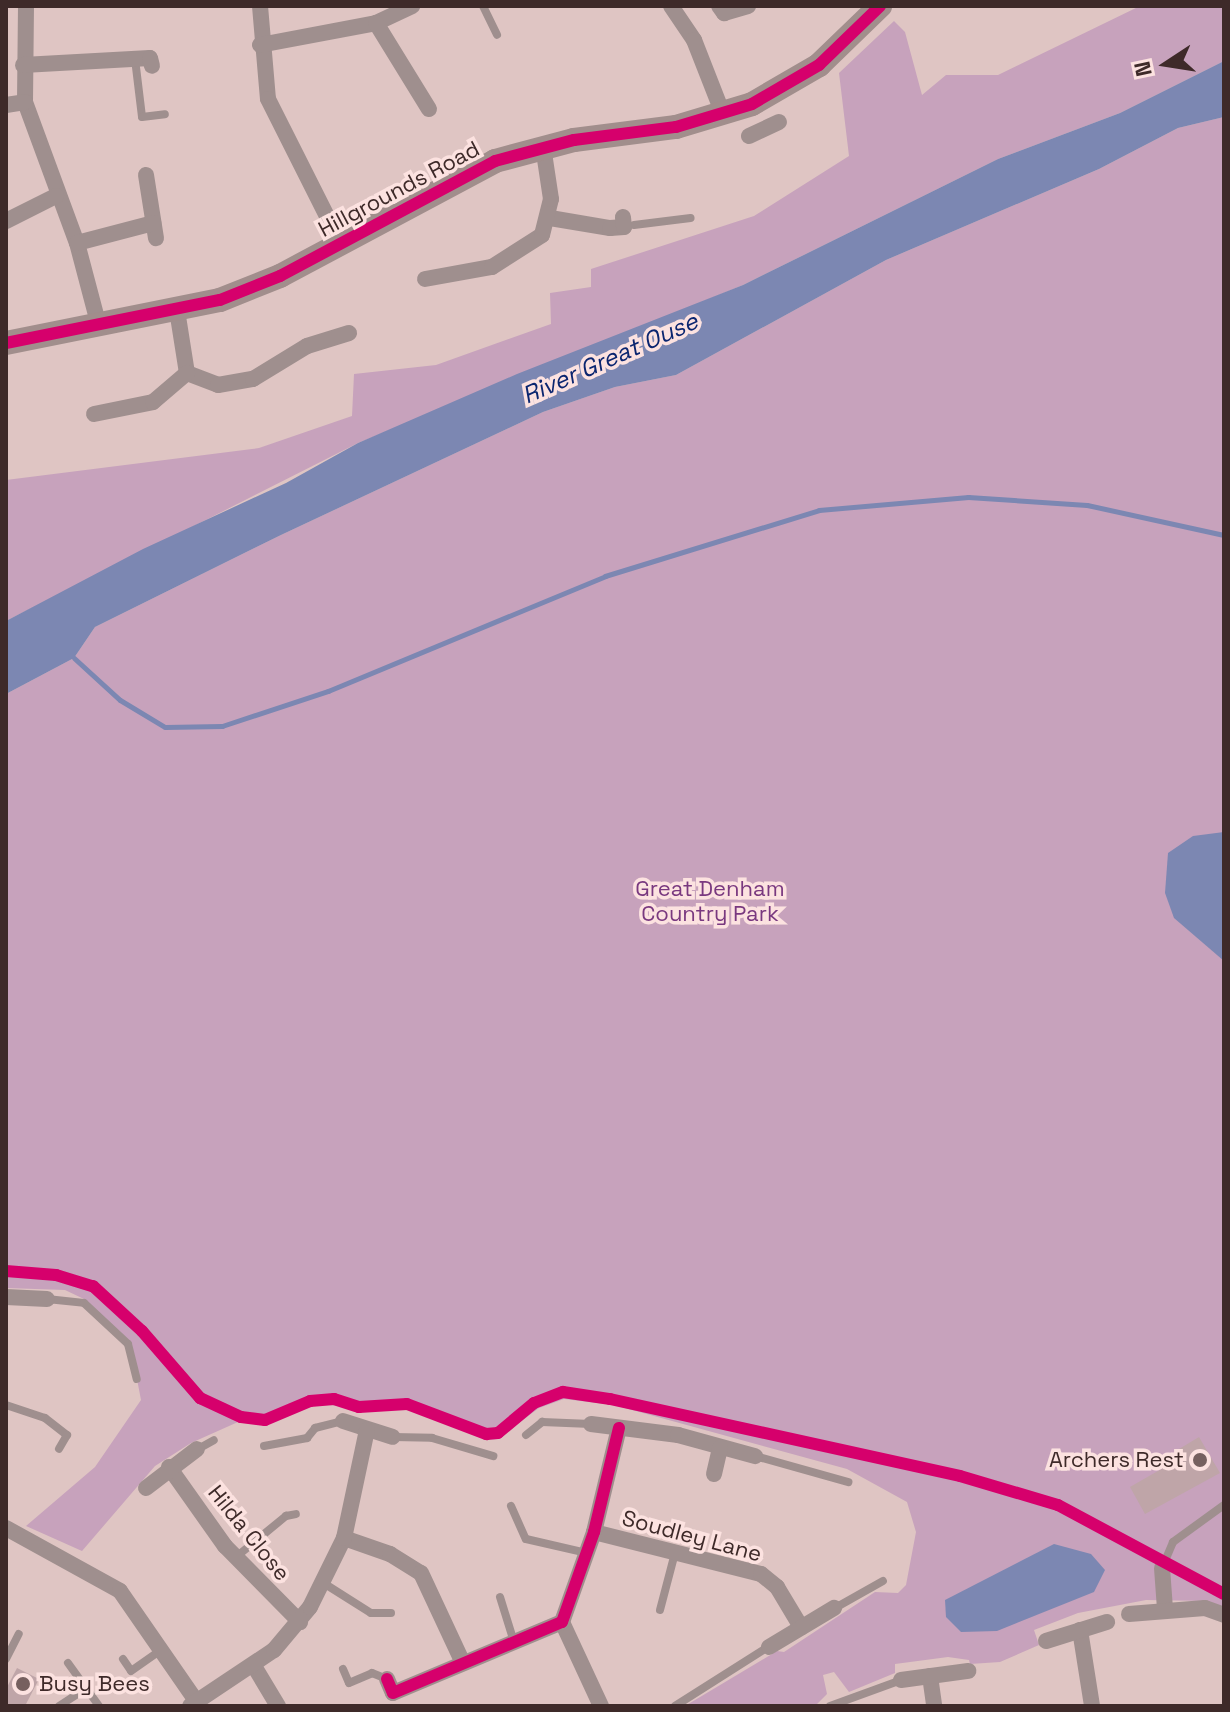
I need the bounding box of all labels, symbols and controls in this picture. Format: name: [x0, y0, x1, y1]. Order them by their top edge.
north arrow: [1126, 24, 1206, 104]
text: N: [1127, 59, 1158, 79]
street label: Hillgrounds Road: [314, 135, 484, 243]
water label: River Great Ouse: [518, 306, 702, 410]
park label: Great Denham Country Park: [635, 875, 785, 926]
place label: Archers Rest: [1049, 1447, 1184, 1473]
marker: Archers Rest: [1191, 1451, 1209, 1469]
street label: Hilda Close: [202, 1480, 296, 1586]
street label: Soudley Lane: [619, 1505, 765, 1567]
place label: Busy Bees: [39, 1671, 150, 1697]
marker: Busy Bees: [14, 1675, 32, 1693]

